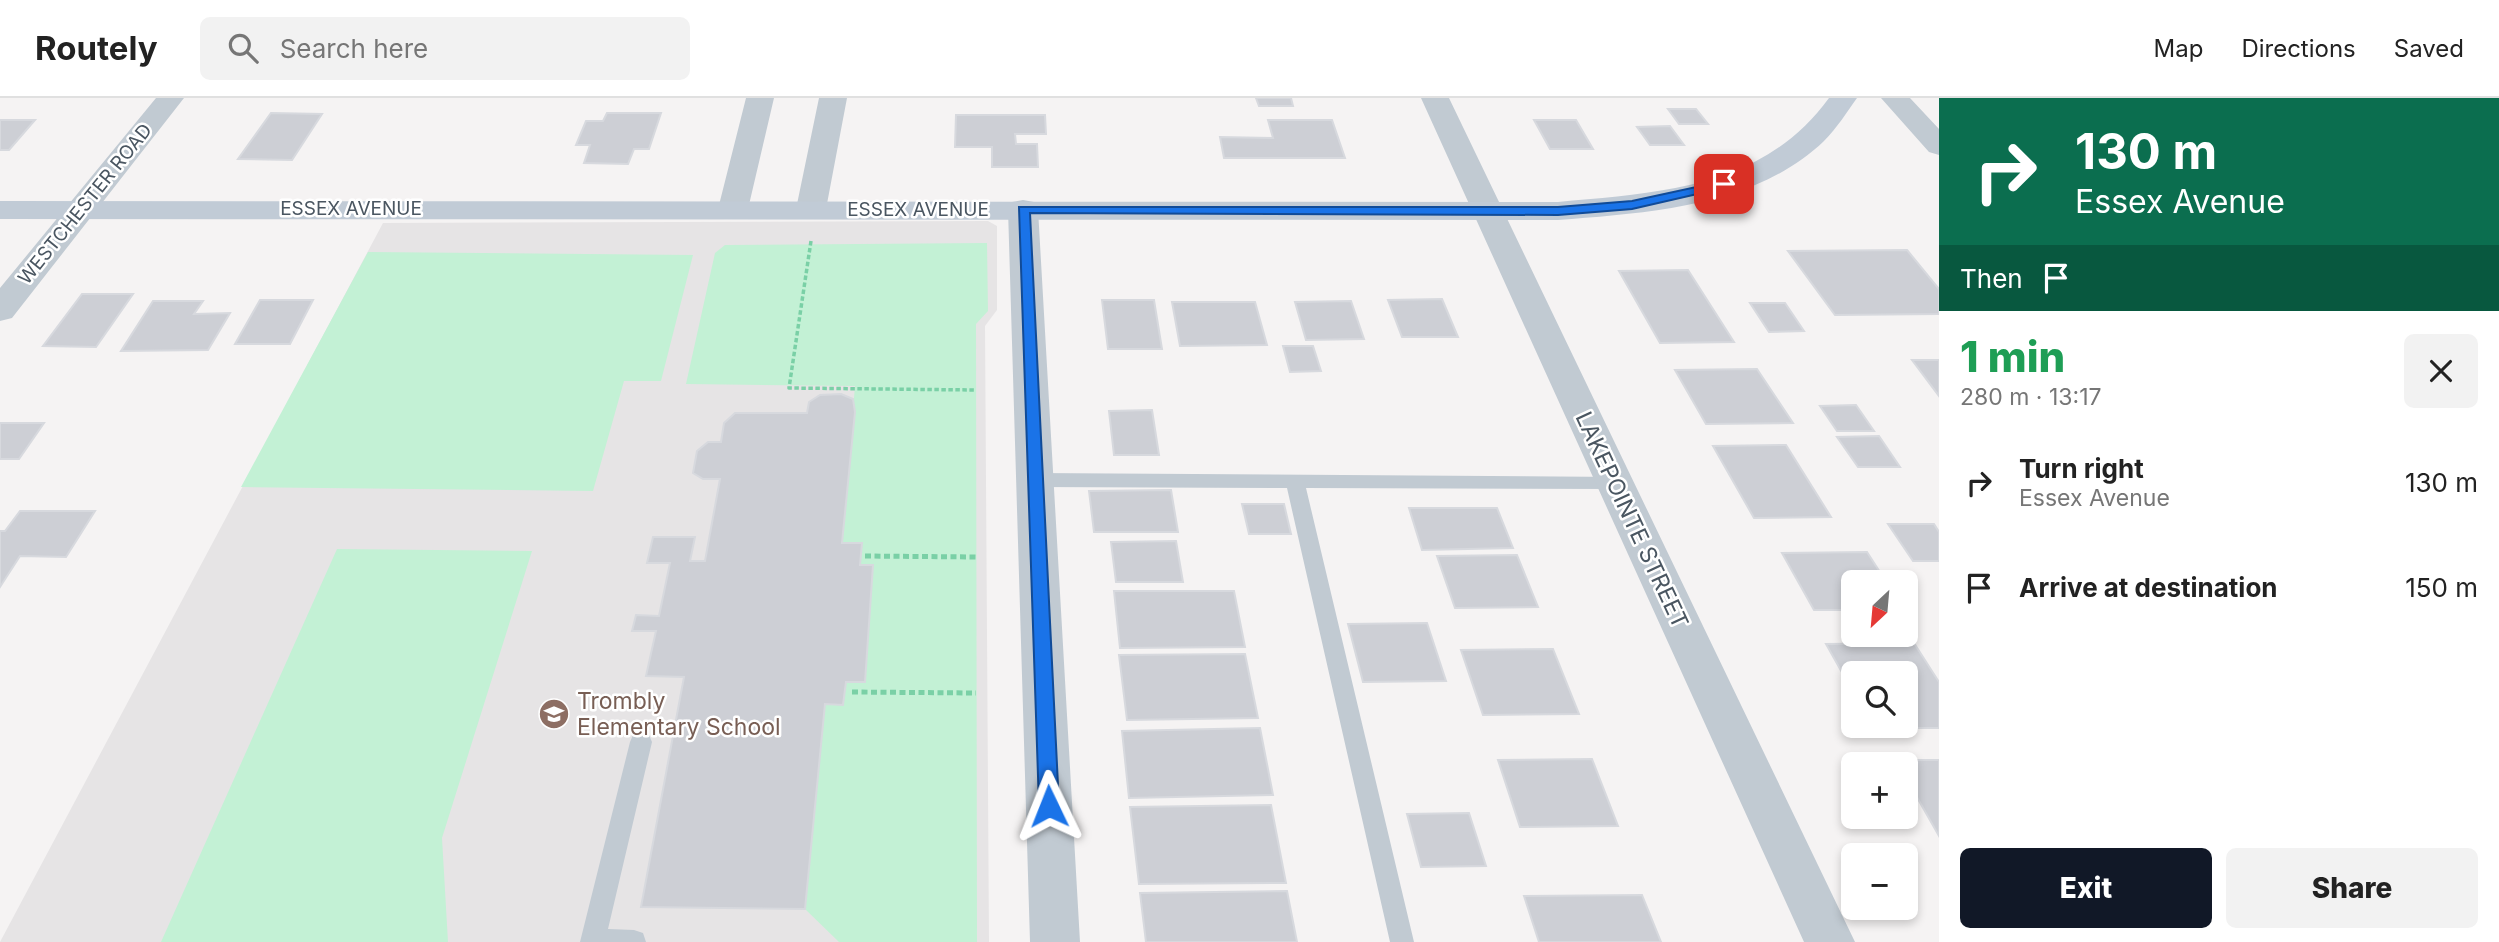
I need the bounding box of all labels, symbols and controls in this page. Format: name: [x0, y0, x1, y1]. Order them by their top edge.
search box: [200, 17, 690, 80]
text: Routely: [35, 28, 158, 68]
icon: search: [224, 29, 262, 67]
text: Search here: [280, 33, 428, 64]
text: Map: [2154, 34, 2203, 63]
text: Directions: [2241, 34, 2356, 63]
text: Saved: [2394, 34, 2464, 63]
street label: WESTCHESTER ROAD: [13, 119, 157, 289]
text: 130 m: [2075, 122, 2217, 181]
icon: right: [1960, 126, 2051, 217]
pin: [1694, 154, 1754, 214]
icon: arrive: [1705, 165, 1743, 203]
text: Essex Avenue: [2075, 182, 2285, 221]
street label: ESSEX AVENUE: [280, 197, 422, 220]
street label: ESSEX AVENUE: [847, 198, 989, 221]
icon: arrive: [2037, 259, 2075, 297]
text: Then: [1960, 263, 2023, 294]
text: 1 min: [1960, 331, 2065, 382]
button: close: [2404, 334, 2478, 408]
text: 280 m · 13:17: [1960, 383, 2102, 411]
street label: LAKEPOINTE STREET: [1569, 407, 1695, 633]
text: Turn right: [2019, 453, 2144, 484]
icon: right: [1960, 464, 1998, 502]
text: 130 m: [2405, 467, 2478, 498]
text: Essex Avenue: [2019, 484, 2170, 512]
icon: arrive: [1960, 569, 1998, 607]
north arrow: [1841, 570, 1918, 648]
map controls: [1841, 570, 1918, 920]
text: Arrive at destination: [2019, 572, 2278, 603]
text: 150 m: [2405, 572, 2478, 603]
button: search: [1841, 661, 1918, 738]
place label: Trombly Elementary School: [577, 687, 781, 741]
school or university icon: Trombly Elementary School: [537, 697, 571, 731]
button: +: [1841, 752, 1918, 829]
position arrow: [1012, 769, 1086, 843]
button: −: [1841, 843, 1918, 920]
button: Exit: [1960, 848, 2212, 928]
button: Share: [2226, 848, 2478, 928]

